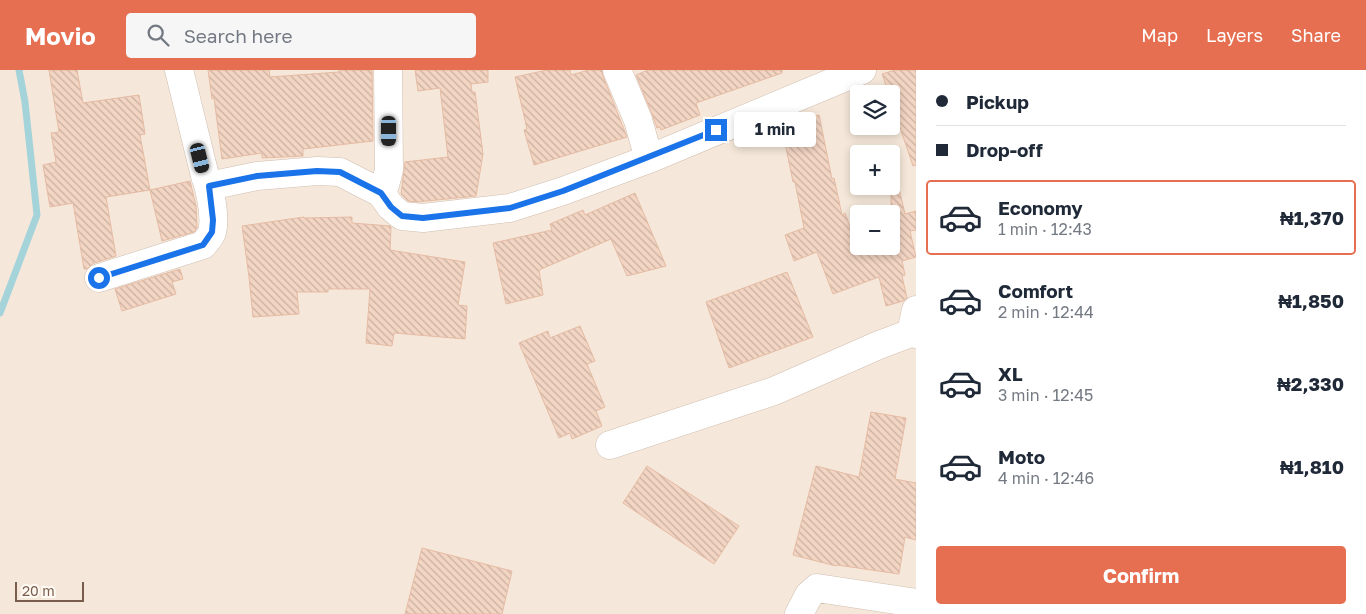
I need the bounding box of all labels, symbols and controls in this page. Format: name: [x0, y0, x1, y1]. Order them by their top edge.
search box: [126, 13, 476, 58]
text: Movio: [25, 21, 96, 50]
icon: search: [144, 21, 172, 49]
text: Search here: [184, 24, 293, 47]
text: Map: [1141, 24, 1178, 46]
text: Layers: [1206, 24, 1263, 46]
text: Share: [1291, 24, 1341, 46]
map controls: [850, 85, 900, 255]
button: layers: [850, 85, 900, 135]
text: Pickup: [966, 90, 1029, 113]
callout: 1 min: [734, 112, 816, 148]
car: [381, 116, 396, 146]
route end: [705, 119, 727, 141]
text: 1 min: [755, 119, 795, 139]
text: Drop-off: [966, 138, 1043, 161]
car: [189, 142, 210, 174]
button: +: [850, 145, 900, 195]
icon: car: [938, 195, 983, 240]
text: Economy: [998, 196, 1083, 219]
button: −: [850, 205, 900, 255]
text: ₦1,370: [1280, 206, 1344, 229]
text: 1 min · 12:43: [998, 219, 1092, 239]
route start: [88, 267, 110, 289]
icon: car: [938, 278, 983, 323]
text: Comfort: [998, 279, 1073, 302]
text: ₦1,850: [1278, 289, 1344, 312]
text: 2 min · 12:44: [998, 302, 1094, 322]
icon: car: [938, 361, 983, 406]
text: XL: [998, 362, 1023, 385]
text: ₦2,330: [1277, 372, 1344, 395]
text: 3 min · 12:45: [998, 385, 1093, 405]
icon: car: [938, 444, 983, 489]
text: Moto: [998, 445, 1045, 468]
text: ₦1,810: [1280, 455, 1344, 478]
text: 4 min · 12:46: [998, 468, 1094, 488]
button: Confirm: [936, 546, 1346, 604]
scale bar: [15, 579, 84, 602]
text: 20 m: [22, 582, 55, 599]

